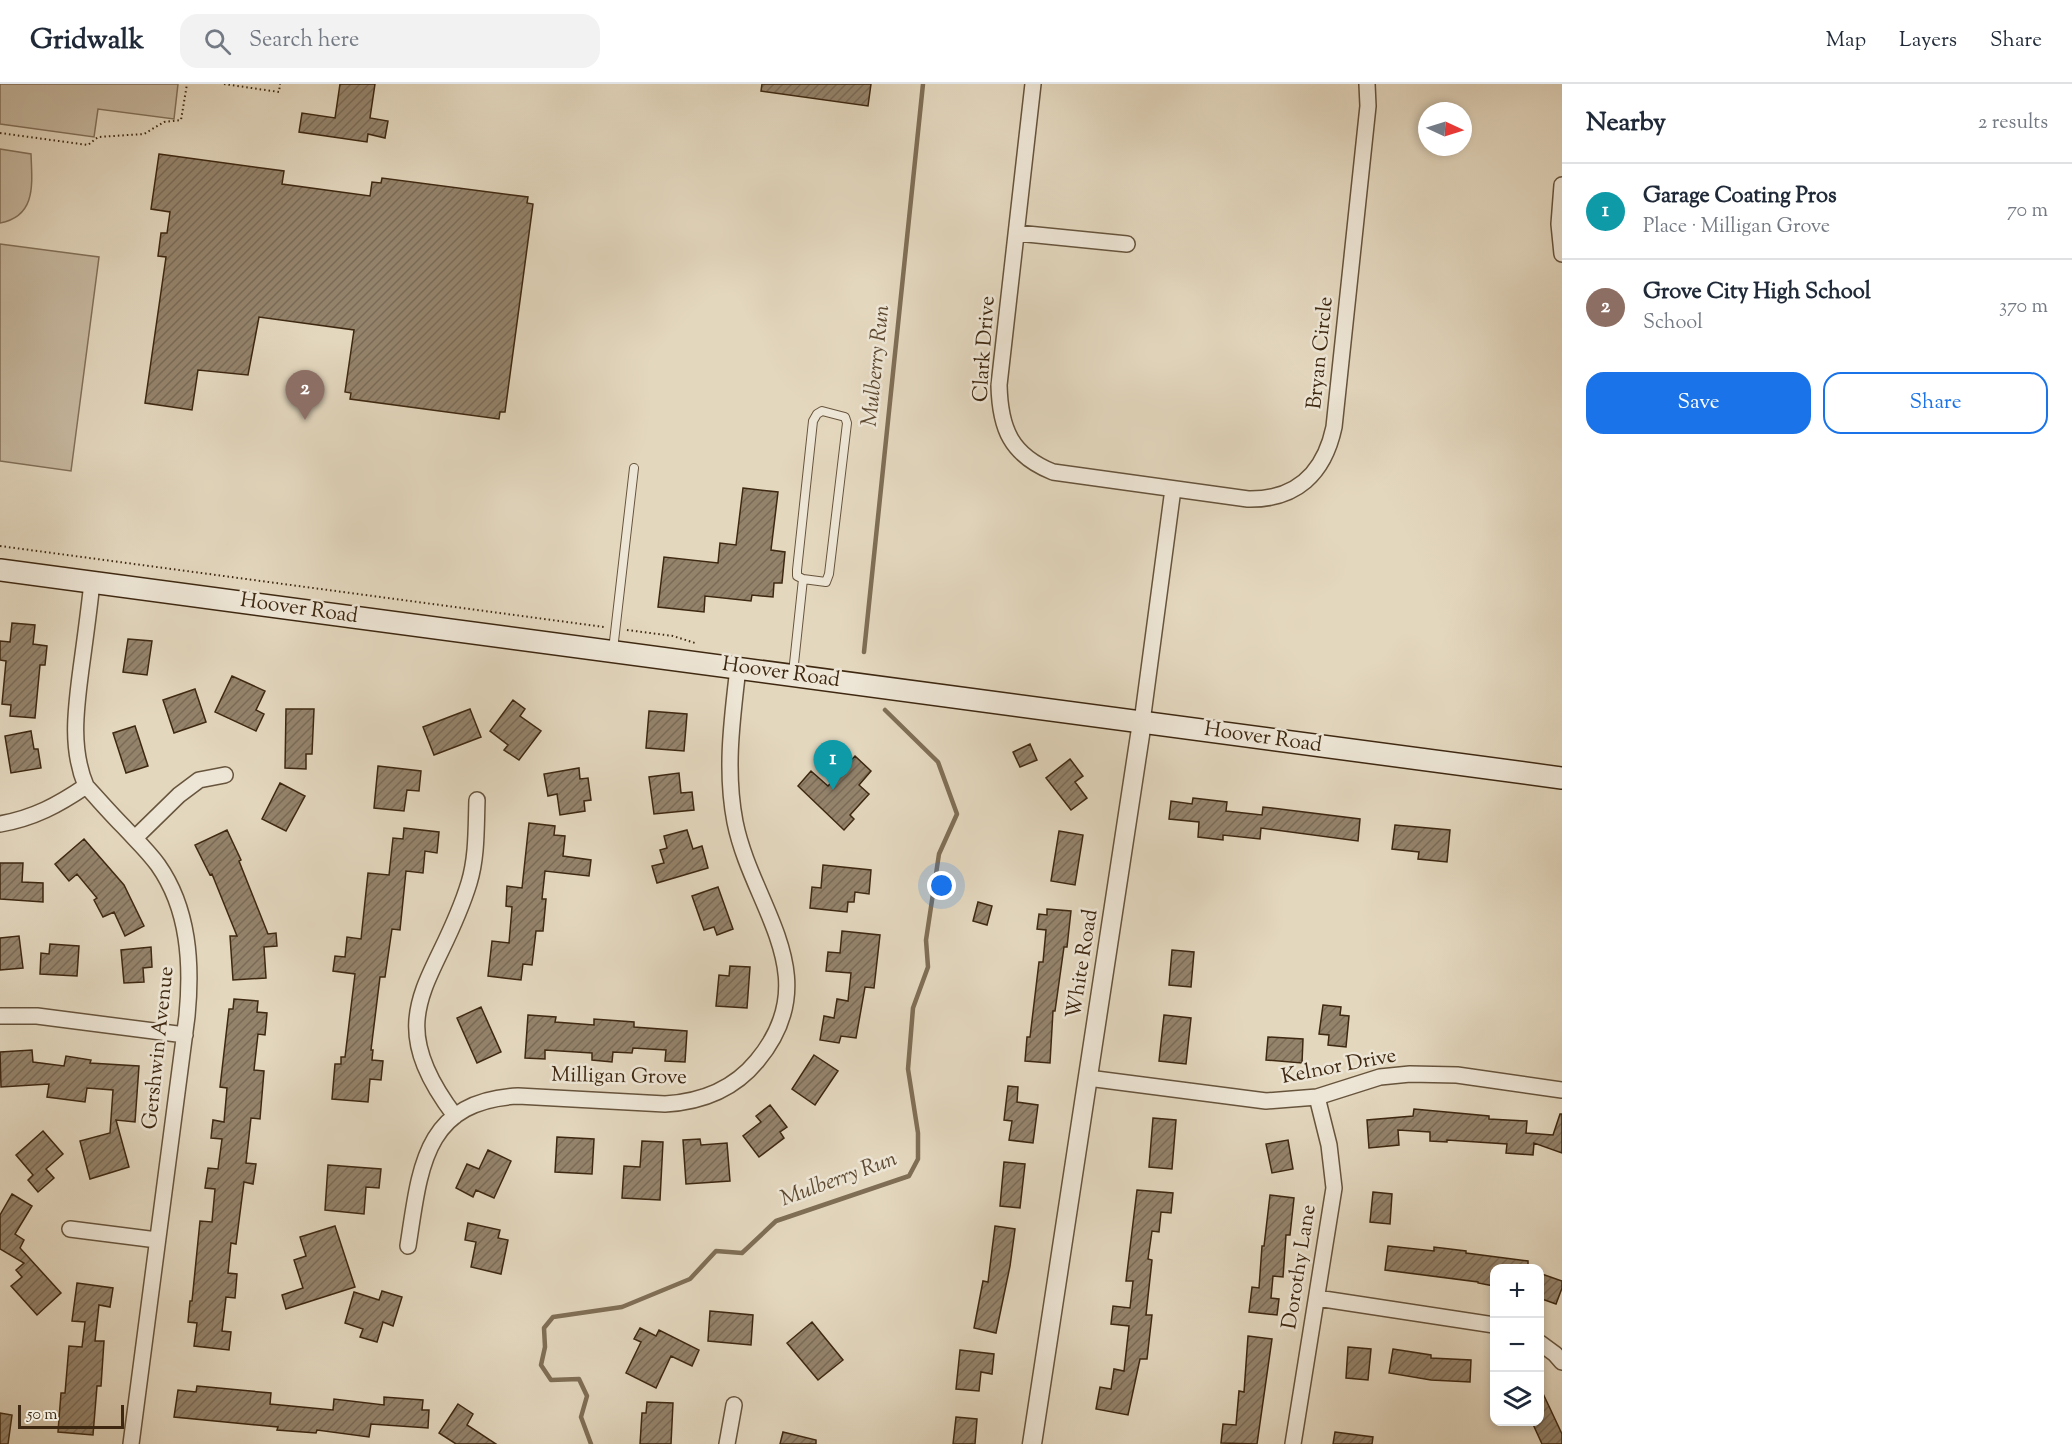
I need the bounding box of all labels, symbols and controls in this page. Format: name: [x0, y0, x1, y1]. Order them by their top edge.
search box: [180, 14, 600, 68]
text: Gridwalk: [30, 21, 144, 61]
icon: search: [201, 25, 234, 58]
text: Search here: [249, 25, 359, 57]
text: Map: [1826, 26, 1866, 56]
text: Layers: [1899, 26, 1957, 56]
text: Share: [1990, 26, 2042, 56]
north arrow: [1418, 102, 1472, 156]
text: Nearby: [1586, 105, 1666, 142]
text: 2 results: [1978, 109, 2048, 138]
text: Garage Coating Pros: [1643, 181, 1837, 213]
text: 1: [1602, 197, 1609, 226]
text: 70 m: [2007, 197, 2048, 226]
text: Place · Milligan Grove: [1643, 213, 1830, 242]
text: Grove City High School: [1643, 277, 1871, 309]
text: 2: [1601, 293, 1610, 322]
text: 370 m: [1999, 293, 2048, 322]
street label: Clark Drive: [966, 295, 1004, 403]
street label: Bryan Circle: [1300, 295, 1342, 411]
water label: Mulberry Run: [855, 303, 899, 429]
text: School: [1643, 309, 1703, 338]
pin: 2: [286, 370, 324, 420]
button: Save: [1586, 372, 1811, 434]
button: Share: [1823, 372, 2048, 434]
street label: Hoover Road: [238, 586, 360, 632]
street label: Hoover Road: [720, 650, 842, 696]
street label: Hoover Road: [1202, 715, 1324, 761]
pin: 1: [814, 740, 852, 790]
your location: [927, 871, 956, 900]
street label: White Road: [1060, 907, 1106, 1021]
street label: Gershwin Avenue: [136, 965, 182, 1131]
street label: Kelnor Drive: [1279, 1041, 1399, 1093]
street label: Milligan Grove: [551, 1061, 687, 1093]
water label: Mulberry Run: [776, 1144, 902, 1216]
street label: Dorothy Lane: [1275, 1202, 1325, 1332]
map controls: [1490, 1264, 1544, 1426]
button: +: [1490, 1264, 1544, 1318]
button: −: [1490, 1318, 1544, 1372]
button: layers: [1490, 1372, 1544, 1426]
scale bar: [18, 1402, 124, 1430]
text: 50 m: [27, 1404, 58, 1427]

